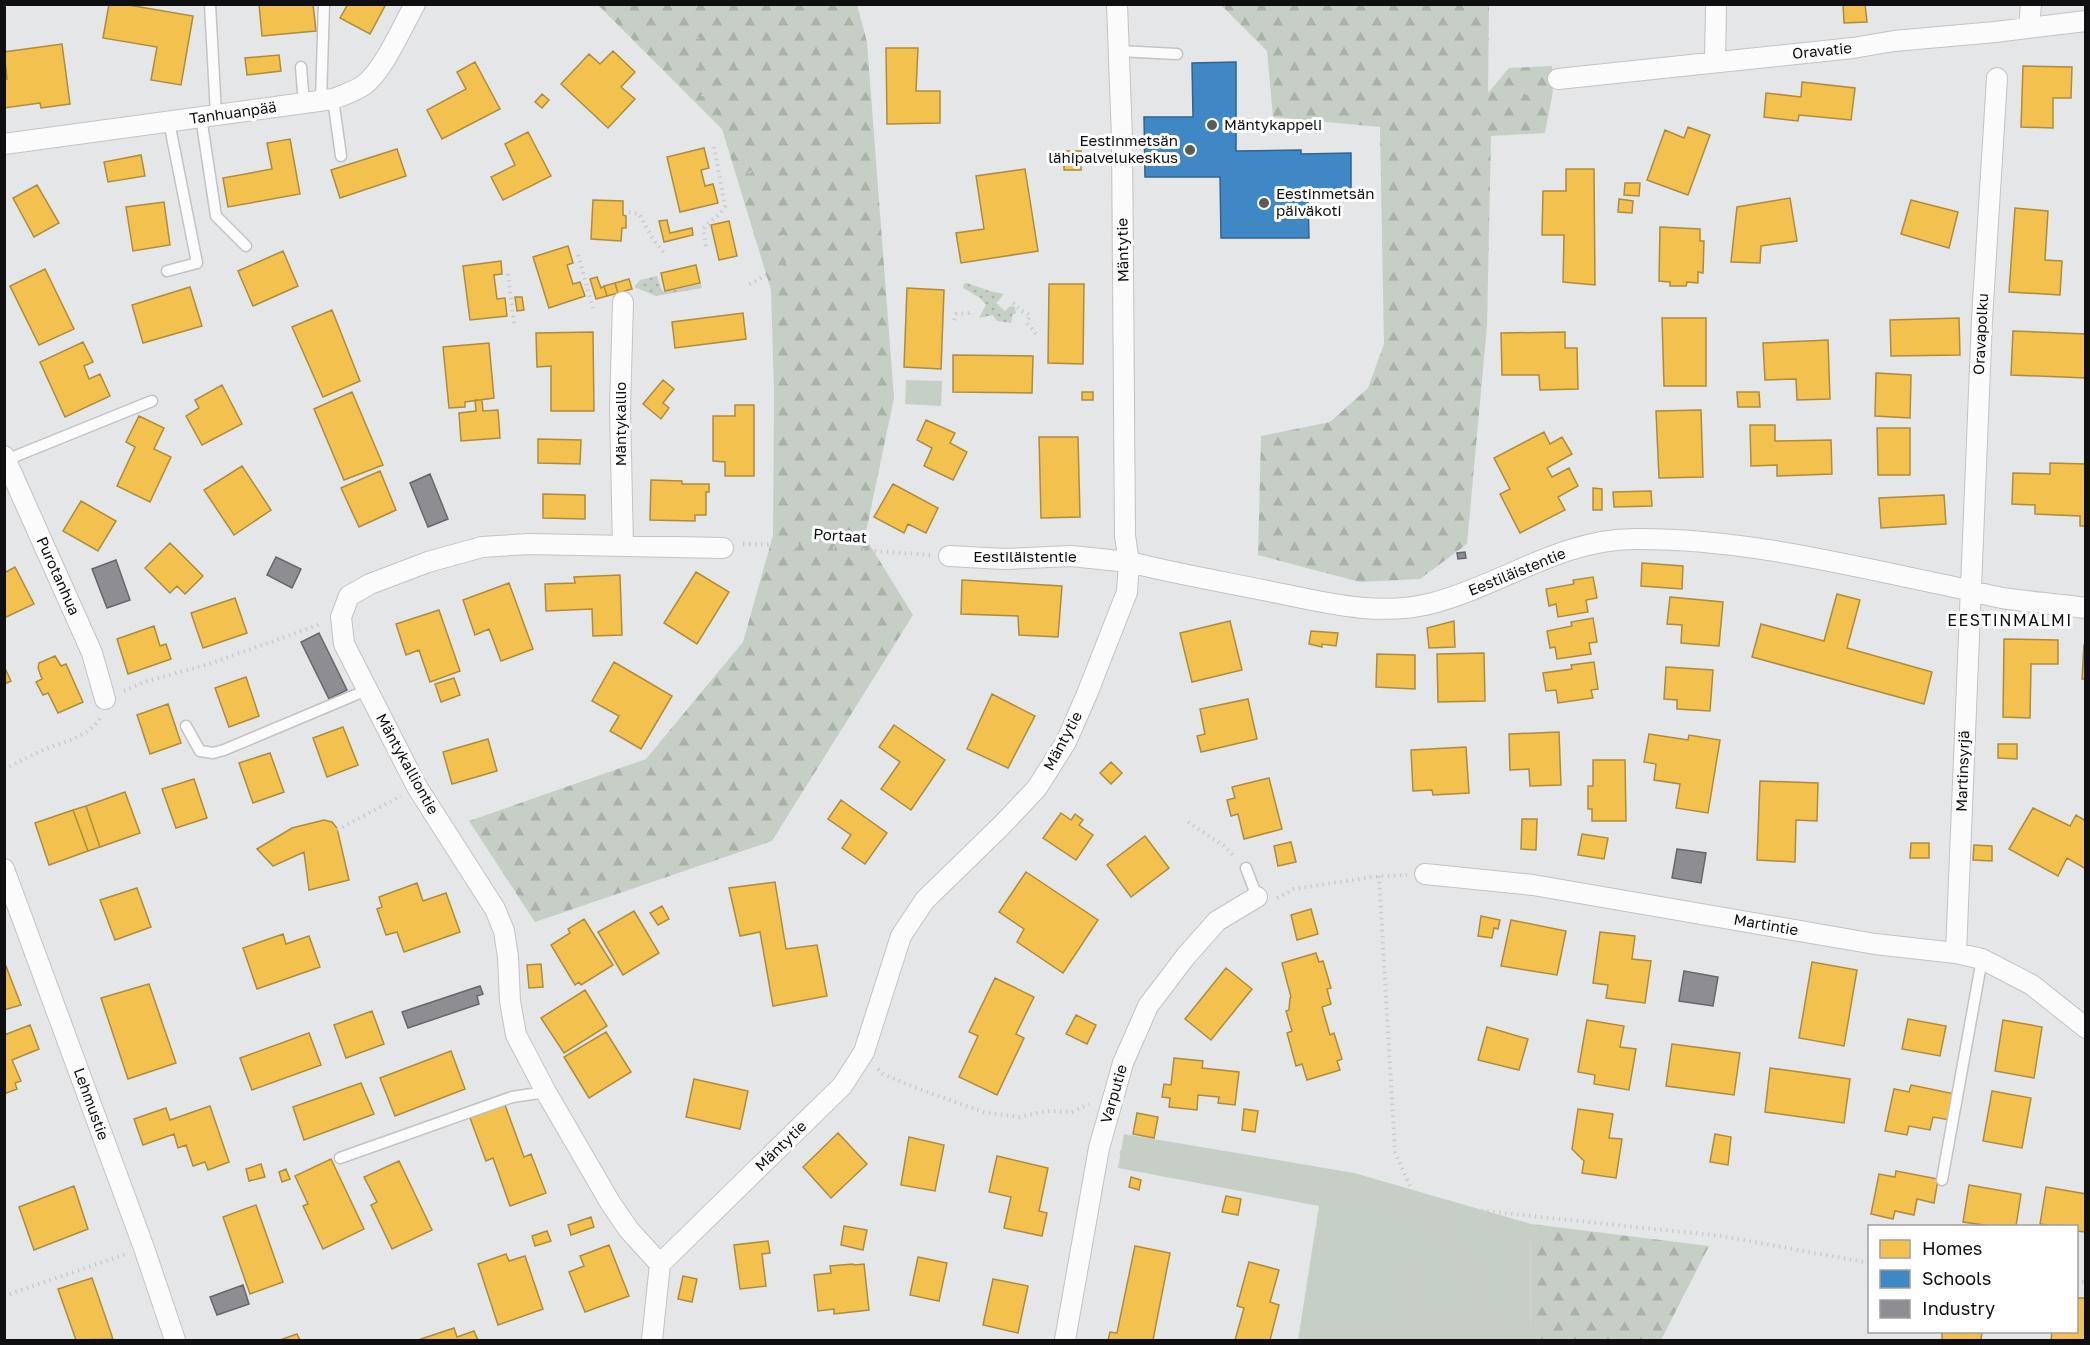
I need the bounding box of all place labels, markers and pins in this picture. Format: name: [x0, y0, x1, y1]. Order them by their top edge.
place label: Mäntykappeli: [1224, 115, 1322, 133]
marker: Mäntykappeli: [1205, 118, 1219, 132]
place label: Eestinmetsän lähipalvelukeskus: [1048, 131, 1178, 166]
marker: Eestinmetsän lähipalvelukeskus: [1183, 143, 1197, 157]
place label: Eestinmetsän päiväkoti: [1276, 184, 1375, 219]
marker: Eestinmetsän päiväkoti: [1257, 196, 1271, 210]

